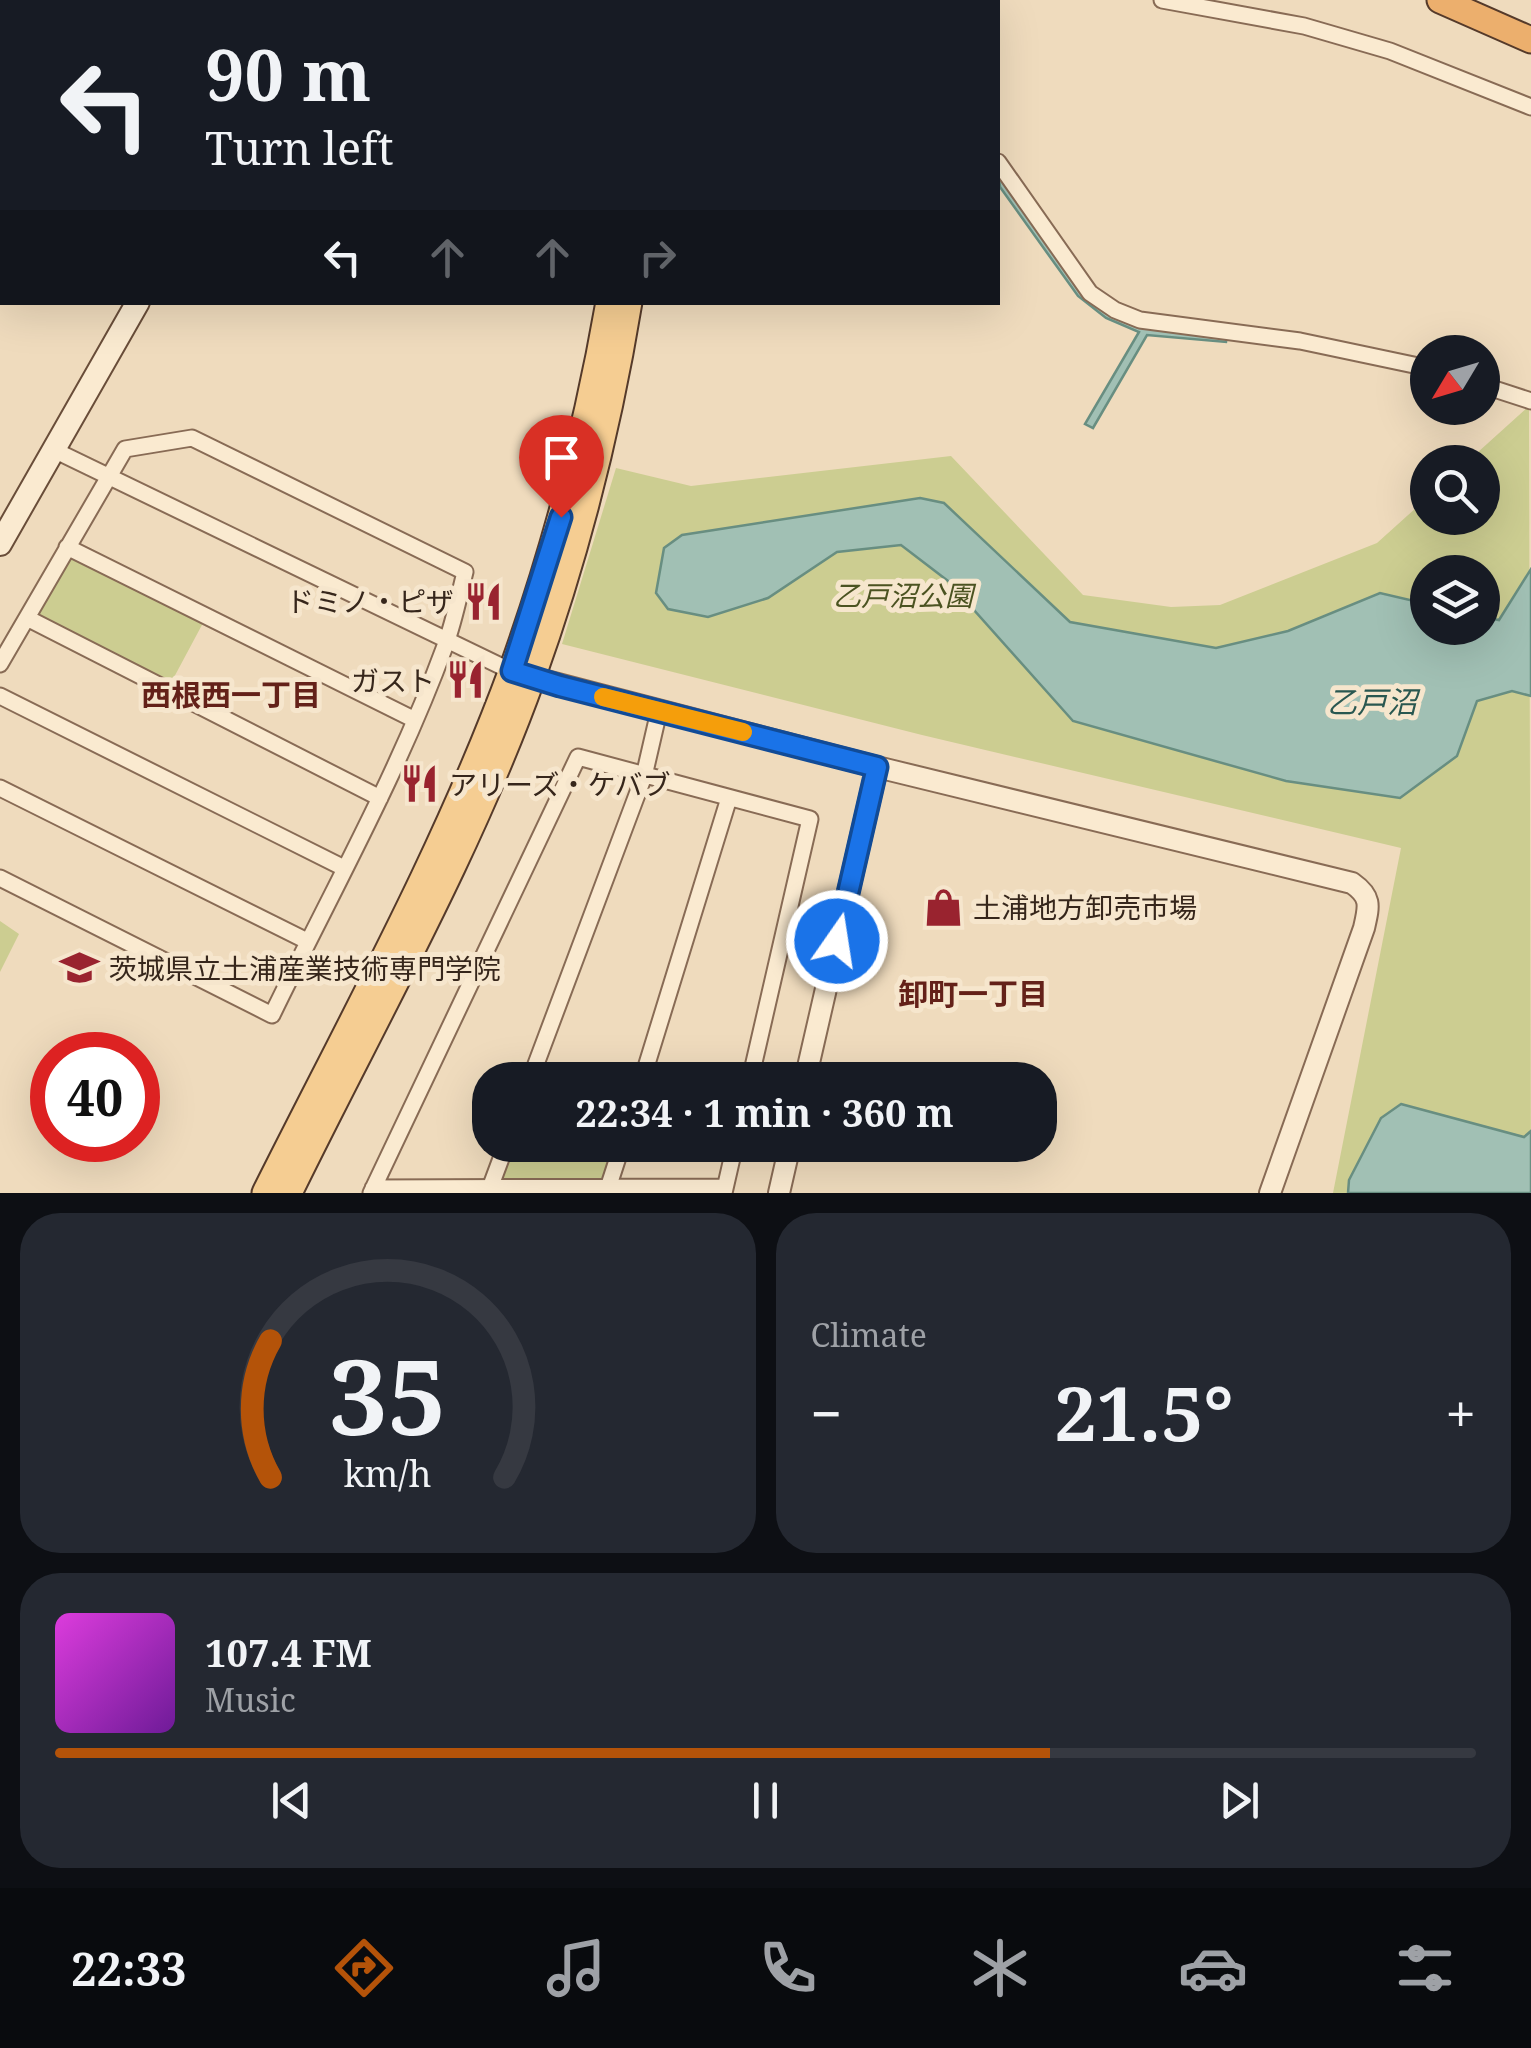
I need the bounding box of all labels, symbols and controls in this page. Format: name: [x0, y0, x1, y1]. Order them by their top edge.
text: 90 m: [205, 26, 371, 122]
icon: left: [40, 40, 170, 170]
text: Turn left: [205, 117, 394, 178]
icon: left: [315, 230, 370, 285]
icon: ahead: [420, 230, 475, 285]
icon: ahead: [525, 230, 580, 285]
icon: right: [630, 230, 685, 285]
north arrow: [1410, 335, 1500, 425]
map controls: [1410, 335, 1500, 645]
pin: [519, 415, 604, 518]
icon: arrive: [534, 430, 589, 485]
button: search: [1410, 445, 1500, 535]
button: layers: [1410, 555, 1500, 645]
park label: 乙戸沼公園: [833, 576, 977, 614]
restaurant icon: ドミノ・ピザ: [463, 580, 505, 622]
place label: ドミノ・ピザ: [286, 582, 454, 620]
restaurant icon: ガスト: [444, 659, 486, 701]
place label: ガスト: [351, 661, 435, 699]
district label: 西根西一丁目: [141, 674, 321, 715]
water label: 乙戸沼: [1327, 681, 1421, 722]
restaurant icon: アリーズ・ケバブ: [398, 763, 440, 805]
place label: アリーズ・ケバブ: [449, 765, 670, 803]
shop icon: 土浦地方卸売市場: [922, 886, 964, 928]
place label: 土浦地方卸売市場: [973, 888, 1197, 926]
position arrow: [785, 889, 889, 993]
school or university icon: 茨城県立土浦産業技術専門学院: [58, 947, 100, 989]
place label: 茨城県立土浦産業技術専門学院: [109, 949, 501, 987]
district label: 卸町一丁目: [898, 973, 1048, 1014]
speed limit sign: 40: [30, 1032, 160, 1162]
text: 22:34 · 1 min · 360 m: [575, 1086, 954, 1138]
text: Climate: [811, 1313, 927, 1356]
text: 35: [329, 1324, 447, 1465]
text: 21.5°: [1054, 1361, 1233, 1463]
text: −: [811, 1375, 842, 1450]
text: +: [1445, 1375, 1476, 1450]
text: km/h: [344, 1449, 432, 1497]
text: 107.4 FM: [205, 1626, 372, 1678]
text: Music: [205, 1678, 296, 1721]
icon: previous: [264, 1773, 319, 1828]
icon: pause: [738, 1773, 793, 1828]
icon: next: [1212, 1773, 1267, 1828]
icon: directions: [329, 1933, 399, 2003]
icon: music: [541, 1933, 611, 2003]
icon: phone: [753, 1933, 823, 2003]
icon: climate: [965, 1933, 1035, 2003]
icon: car: [1178, 1933, 1248, 2003]
icon: filters: [1390, 1933, 1460, 2003]
text: 22:33: [71, 1938, 187, 1999]

